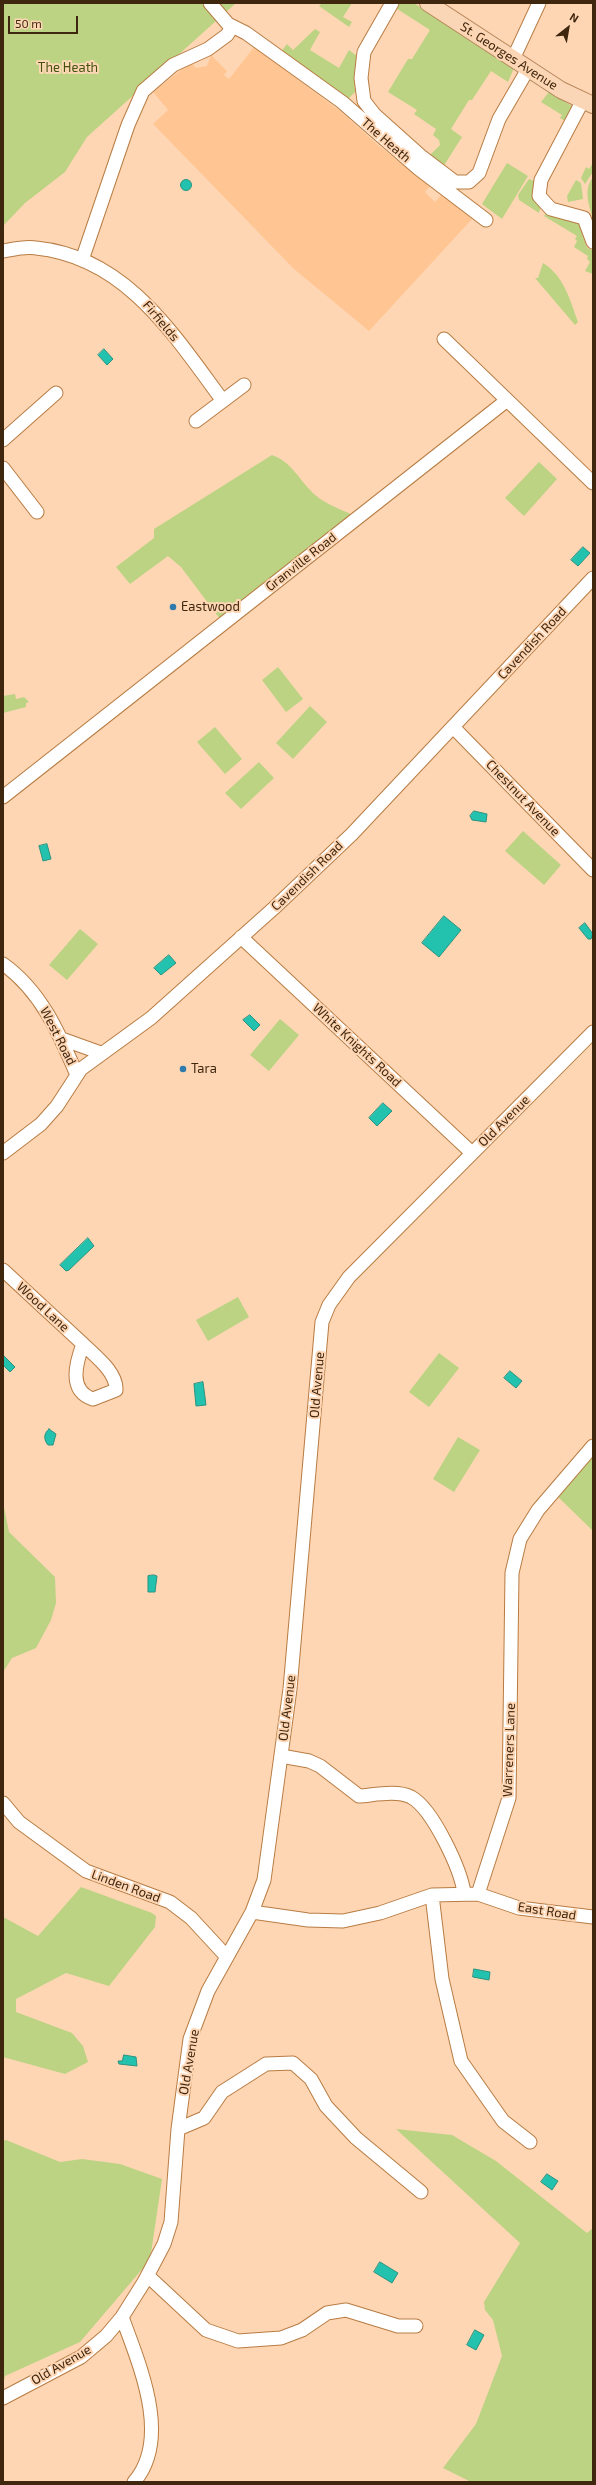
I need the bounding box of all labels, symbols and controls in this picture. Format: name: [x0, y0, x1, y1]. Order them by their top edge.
scale bar: [10, 8, 80, 34]
north arrow: [548, 8, 588, 48]
text: N: [568, 10, 581, 25]
text: 50 m: [15, 16, 42, 30]
street label: St. Georges Avenue: [457, 19, 561, 93]
park label: The Heath: [38, 60, 98, 76]
street label: The Heath: [358, 114, 414, 166]
street label: Firfields: [140, 298, 182, 344]
street label: Granville Road: [262, 529, 340, 595]
place label: Eastwood: [181, 599, 240, 615]
marker: Eastwood: [168, 602, 178, 612]
street label: Cavendish Road: [494, 603, 570, 683]
street label: Chestnut Avenue: [483, 757, 563, 839]
street label: Cavendish Road: [268, 838, 346, 914]
street label: White Knights Road: [309, 1000, 405, 1090]
street label: West Road: [37, 1004, 79, 1068]
place label: Tara: [191, 1061, 217, 1077]
marker: Tara: [178, 1064, 188, 1074]
street label: Old Avenue: [475, 1092, 533, 1150]
street label: Wood Lane: [14, 1279, 72, 1335]
street label: Old Avenue: [306, 1351, 328, 1419]
street label: Old Avenue: [275, 1674, 299, 1742]
street label: Warreners Lane: [500, 1703, 518, 1797]
street label: Linden Road: [89, 1866, 163, 1906]
street label: East Road: [517, 1899, 577, 1923]
street label: Old Avenue: [176, 2028, 202, 2096]
street label: Old Avenue: [28, 2342, 94, 2388]

